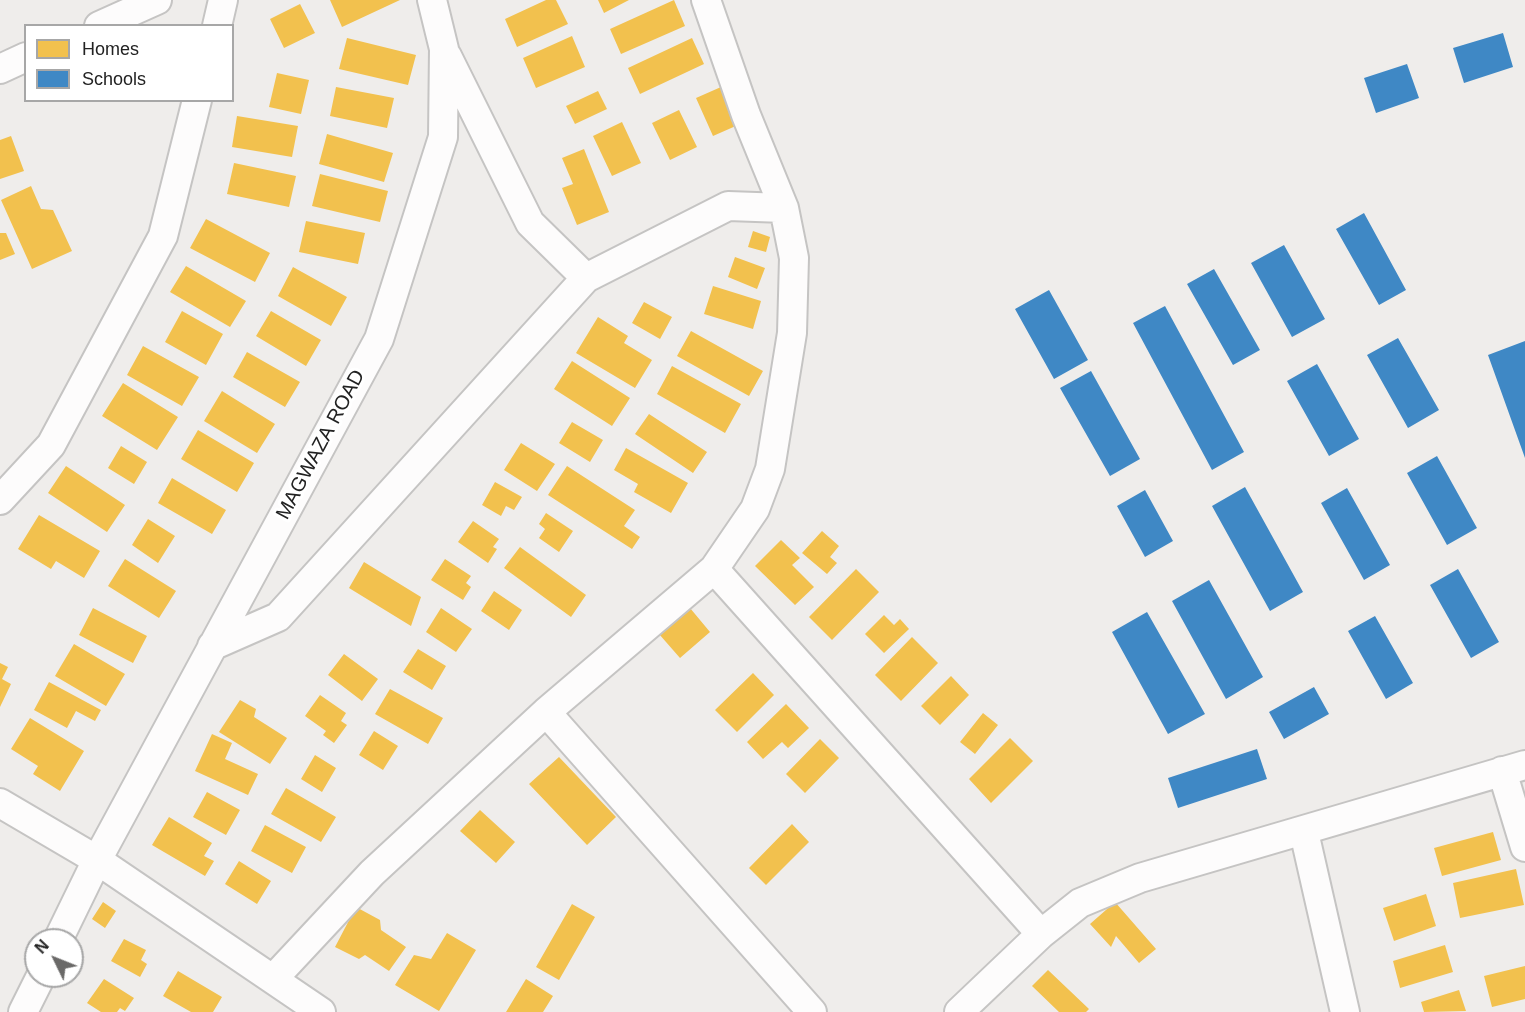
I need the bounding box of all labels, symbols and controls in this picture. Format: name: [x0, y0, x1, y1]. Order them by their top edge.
legend: [24, 24, 234, 102]
text: Homes: [82, 39, 139, 59]
text: Schools: [82, 69, 146, 89]
street label: MAGWAZA ROAD: [271, 366, 371, 524]
north arrow: [24, 928, 84, 988]
text: N: [32, 937, 52, 957]

